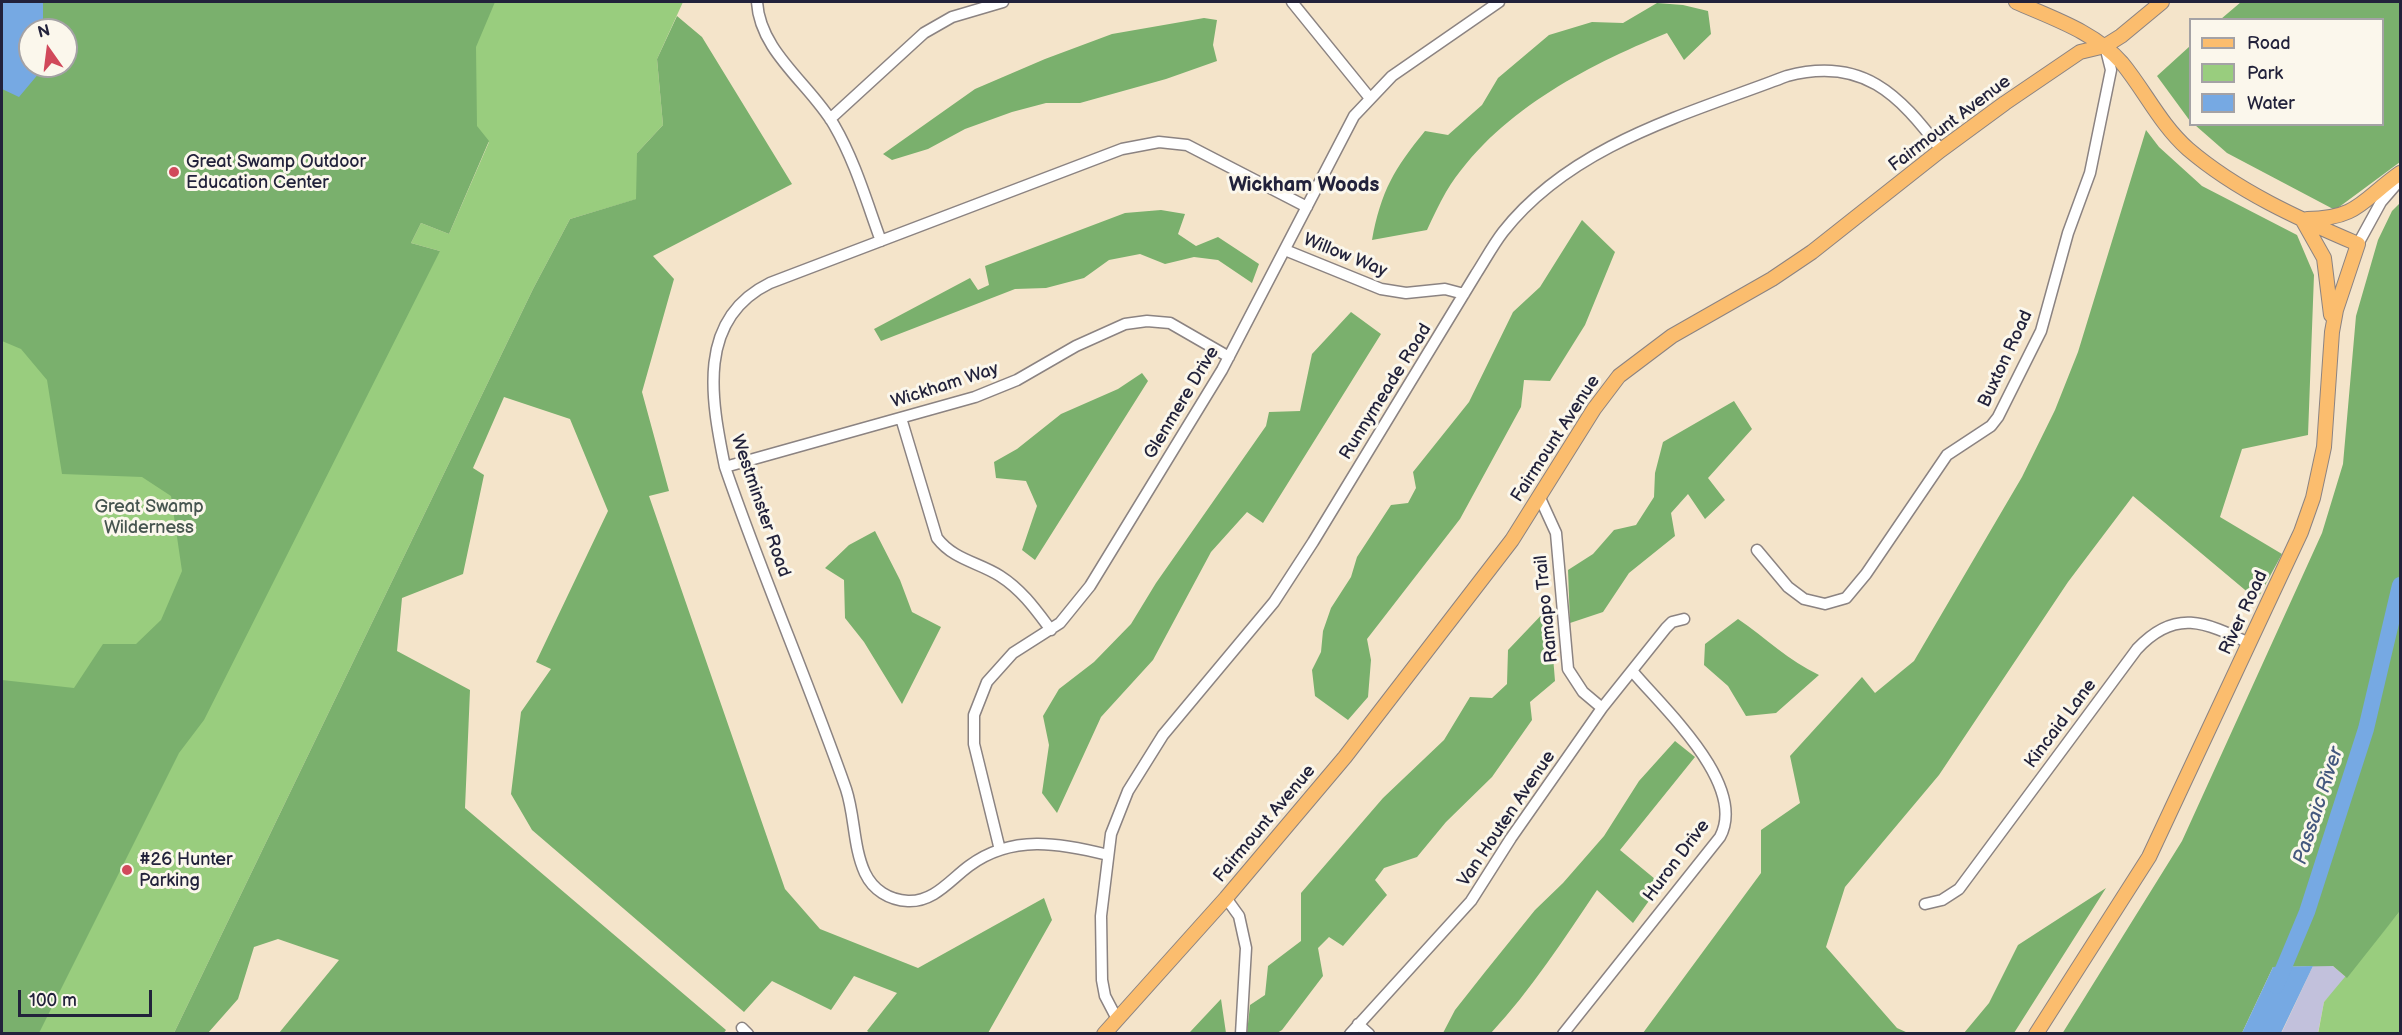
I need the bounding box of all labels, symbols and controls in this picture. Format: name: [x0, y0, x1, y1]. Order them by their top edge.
north arrow: [18, 18, 78, 78]
legend: [2189, 18, 2384, 126]
text: N: [36, 21, 52, 43]
text: Road: [2247, 33, 2291, 54]
text: Park: [2247, 63, 2283, 84]
street label: Fairmount Avenue: [1885, 71, 2015, 177]
text: Water: [2247, 93, 2295, 114]
place label: Great Swamp Outdoor Education Center: [186, 151, 366, 194]
marker: Great Swamp Outdoor Education Center: [167, 165, 181, 179]
district label: Wickham Woods: [1229, 174, 1379, 198]
street label: Willow Way: [1300, 229, 1390, 283]
street label: Buxton Road: [1974, 307, 2038, 411]
street label: Runnymeade Road: [1335, 320, 1437, 464]
street label: Glenmere Drive: [1140, 343, 1224, 463]
street label: Wickham Way: [889, 358, 1001, 414]
street label: Fairmount Avenue: [1507, 371, 1605, 507]
street label: Westminster Road: [726, 432, 794, 580]
park label: Great Swamp Wilderness: [94, 496, 204, 538]
street label: Ramapo Trail: [1531, 554, 1563, 664]
street label: River Road: [2215, 567, 2273, 659]
street label: Kincaid Lane: [2020, 675, 2102, 773]
water label: Passaic River: [2289, 744, 2349, 868]
street label: Van Houten Avenue: [1454, 747, 1560, 891]
street label: Fairmount Avenue: [1209, 761, 1321, 887]
street label: Huron Drive: [1639, 816, 1715, 906]
place label: #26 Hunter Parking: [139, 849, 233, 892]
marker: #26 Hunter Parking: [120, 863, 134, 877]
scale bar: [21, 978, 154, 1016]
text: 100 m: [29, 990, 77, 1011]

